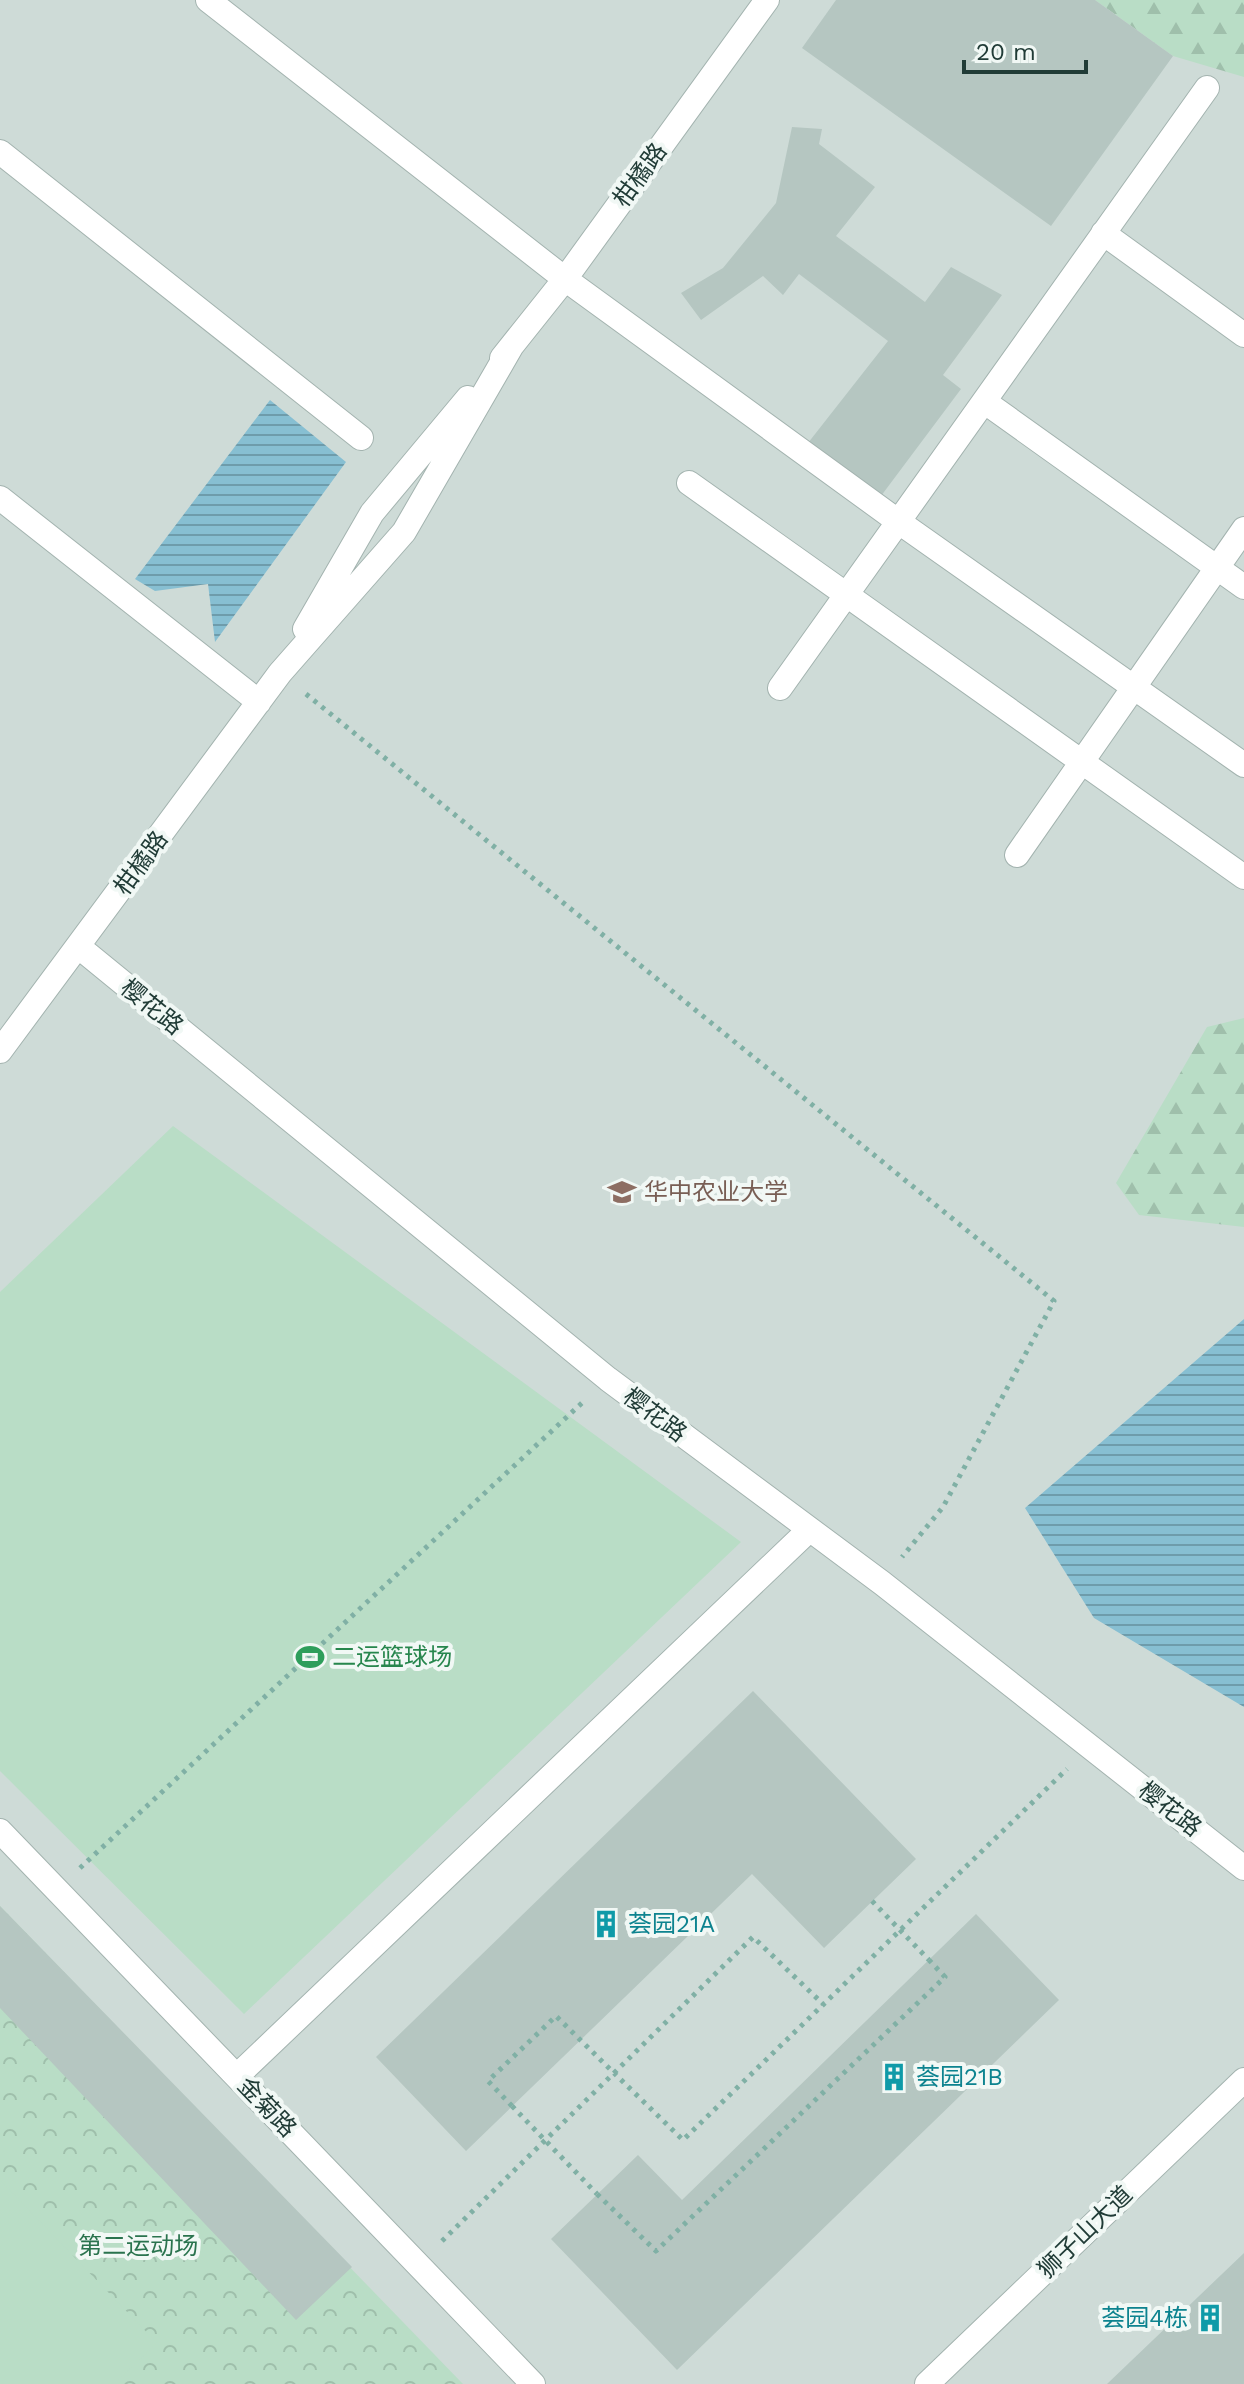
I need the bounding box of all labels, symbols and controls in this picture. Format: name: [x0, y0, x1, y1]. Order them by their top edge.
scale bar: [964, 24, 1086, 74]
text: 20 m: [976, 38, 1036, 66]
street label: 柑橘路: [608, 138, 672, 212]
street label: 柑橘路: [109, 826, 173, 900]
street label: 樱花路: [115, 973, 189, 1041]
school or university icon: 华中农业大学: [607, 1177, 637, 1207]
place label: 华中农业大学: [644, 1178, 788, 1206]
street label: 樱花路: [618, 1382, 692, 1448]
sports icon: 二运篮球场: [295, 1642, 325, 1672]
place label: 二运篮球场: [332, 1643, 452, 1671]
street label: 樱花路: [1133, 1776, 1207, 1842]
building icon: 荟园21A: [591, 1909, 621, 1939]
place label: 荟园21A: [628, 1910, 715, 1938]
building icon: 荟园21B: [879, 2062, 909, 2092]
place label: 荟园21B: [916, 2063, 1003, 2091]
street label: 金菊路: [232, 2071, 302, 2143]
street label: 狮子山大道: [1032, 2180, 1138, 2284]
park label: 第二运动场: [78, 2232, 198, 2260]
building icon: 荟园4栋: [1195, 2303, 1225, 2333]
place label: 荟园4栋: [1101, 2304, 1188, 2332]

